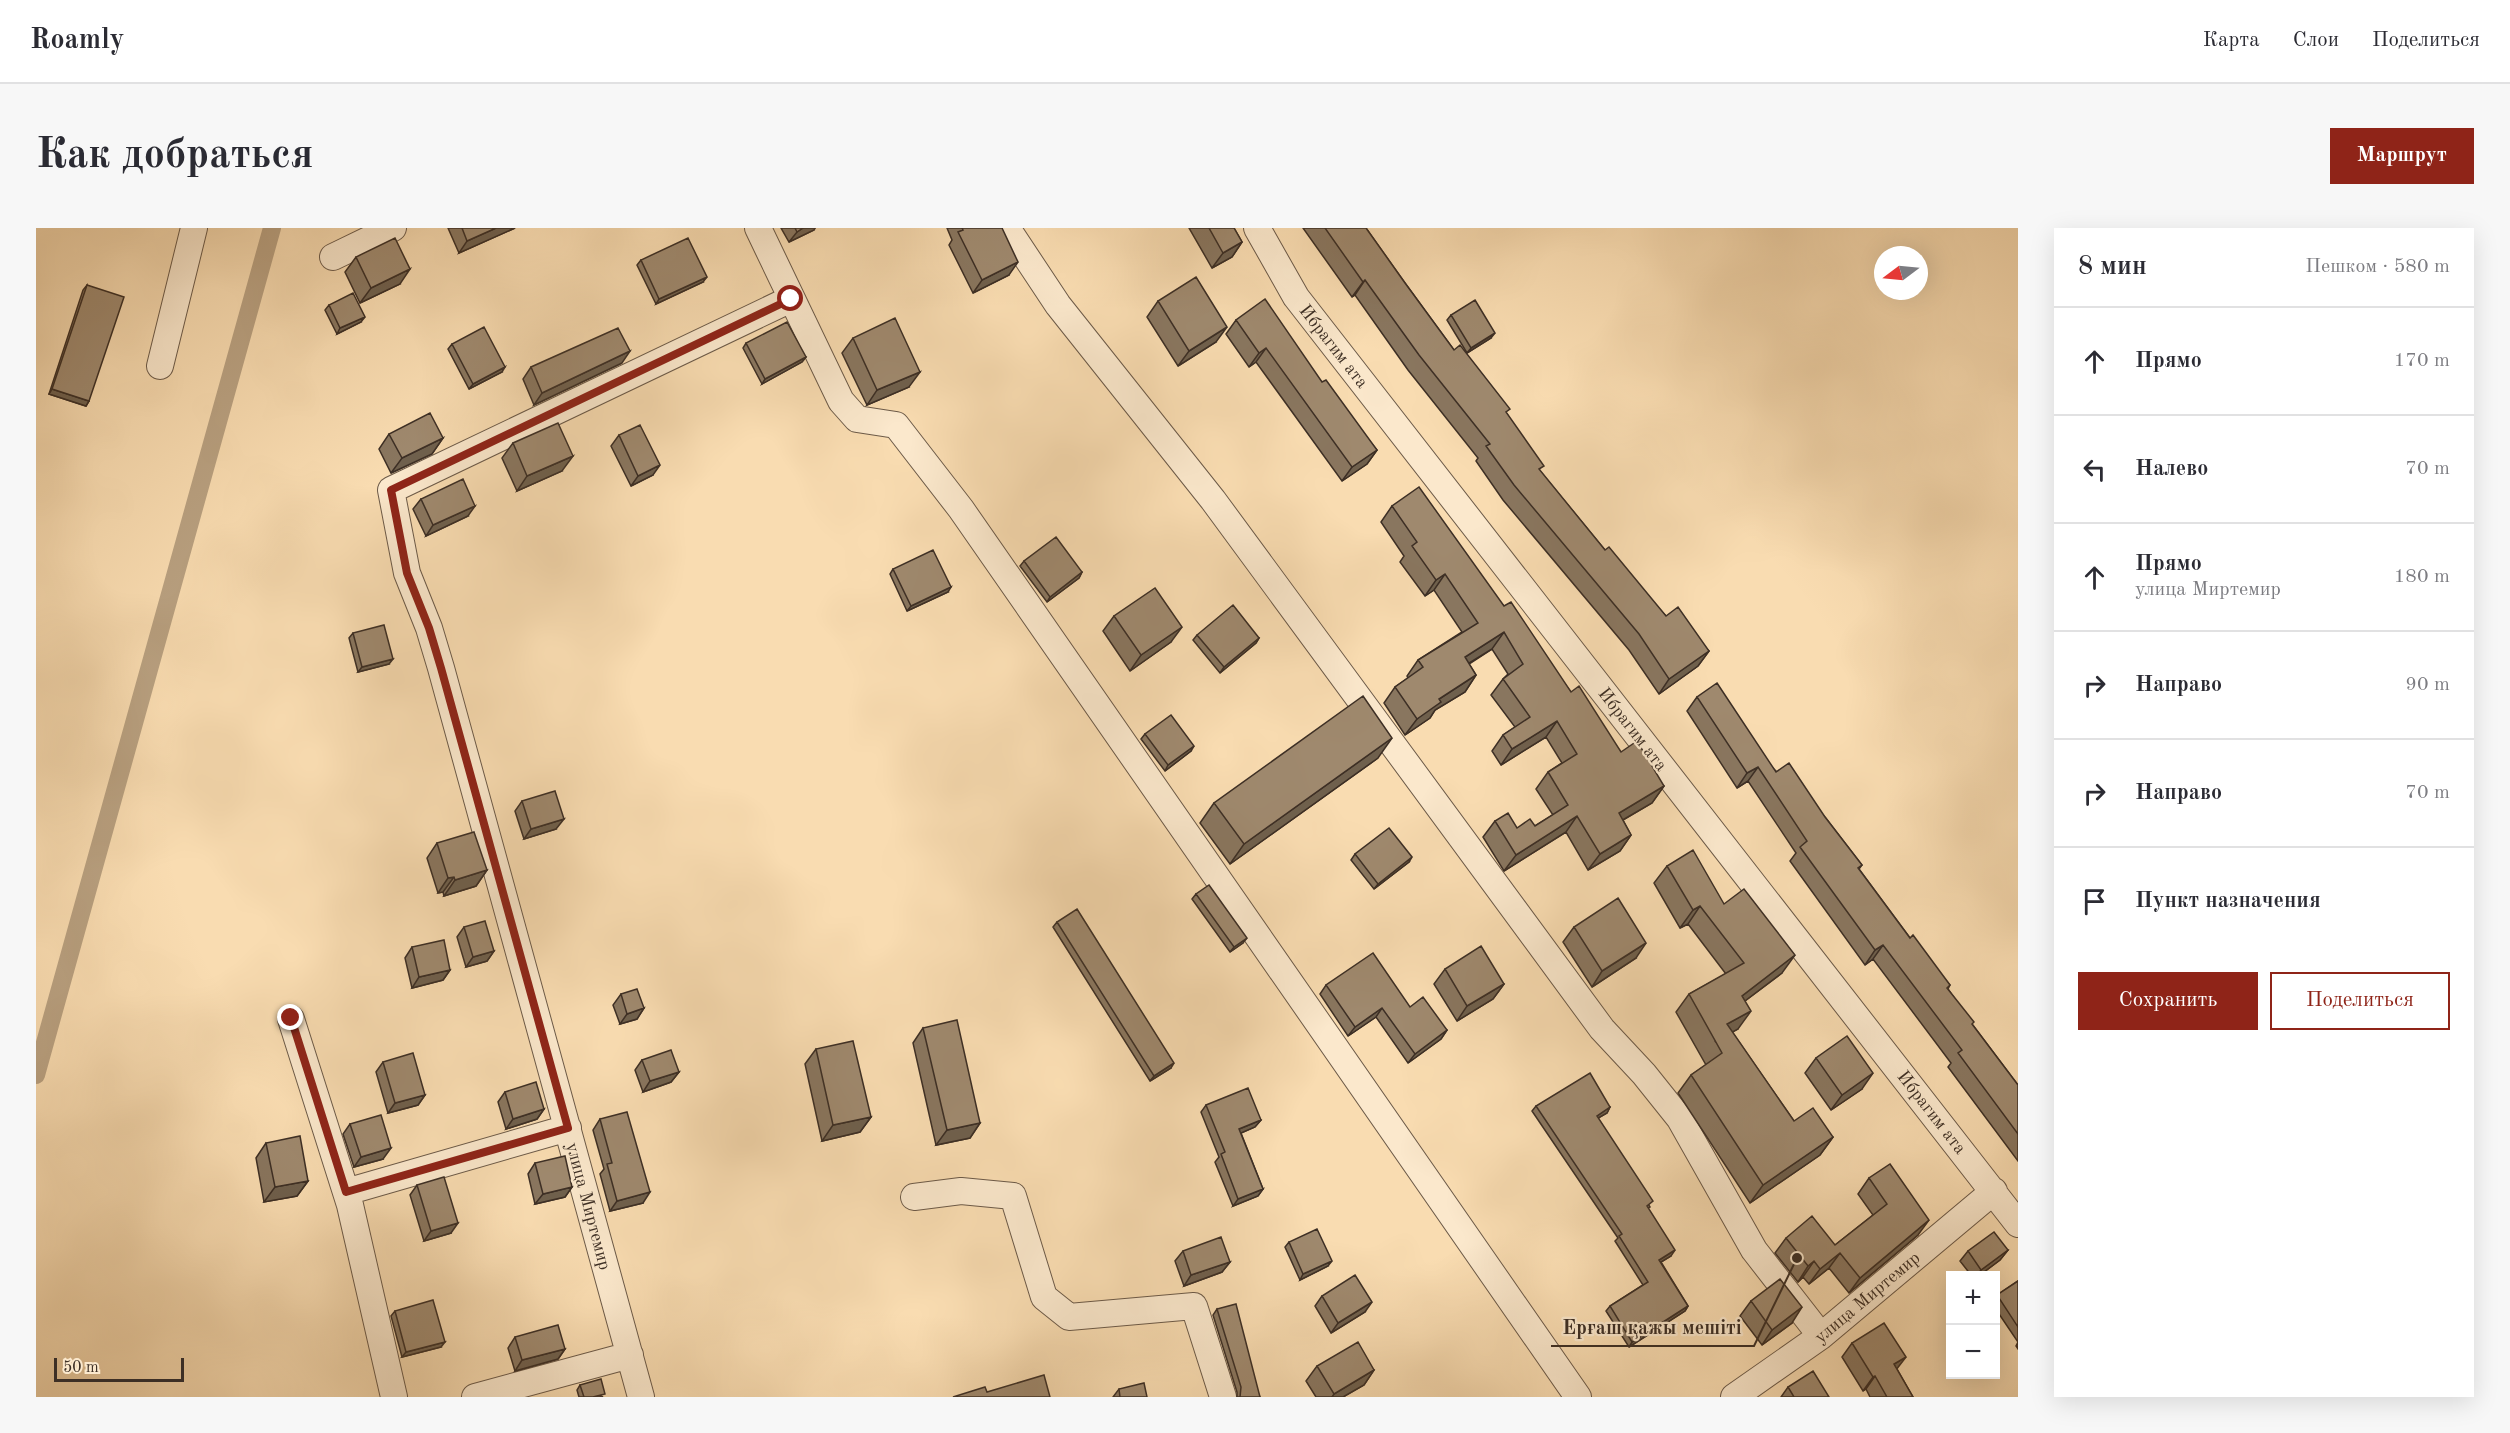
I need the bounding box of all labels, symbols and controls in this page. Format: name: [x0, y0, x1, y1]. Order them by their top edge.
text: Roamly: [30, 27, 124, 55]
text: Карта: [2203, 30, 2260, 51]
text: Слои: [2293, 30, 2339, 51]
text: Поделиться: [2372, 30, 2480, 51]
button: Маршрут: [2330, 128, 2474, 184]
text: Как добраться: [36, 135, 313, 177]
north arrow: [1874, 246, 1928, 300]
text: 8 мин: [2078, 254, 2147, 280]
text: Пешком · 580 m: [2305, 257, 2450, 277]
route start: [777, 285, 803, 311]
street label: Ибрагим ата: [1295, 302, 1371, 392]
icon: ahead: [2078, 345, 2111, 378]
text: Прямо: [2135, 350, 2202, 372]
text: 170 m: [2394, 351, 2450, 371]
icon: left: [2078, 453, 2111, 486]
text: Налево: [2135, 458, 2208, 480]
text: 70 m: [2405, 459, 2450, 479]
text: Прямо: [2135, 553, 2202, 575]
icon: ahead: [2078, 561, 2111, 594]
text: 180 m: [2394, 567, 2450, 587]
text: улица Миртемир: [2135, 580, 2281, 600]
icon: right: [2078, 669, 2111, 702]
text: Направо: [2135, 674, 2222, 696]
text: 90 m: [2405, 675, 2450, 695]
street label: Ибрагим ата: [1594, 685, 1670, 775]
icon: right: [2078, 777, 2111, 810]
text: Направо: [2135, 782, 2222, 804]
text: 70 m: [2405, 783, 2450, 803]
icon: arrive: [2078, 885, 2111, 918]
text: Пункт назначения: [2135, 890, 2321, 912]
button: Сохранить: [2078, 972, 2258, 1030]
button: Поделиться: [2270, 972, 2450, 1030]
route end: [277, 1004, 303, 1030]
street label: Ибрагим ата: [1893, 1068, 1969, 1158]
street label: улица Миртемир: [562, 1141, 614, 1272]
street label: улица Миртемир: [1812, 1249, 1924, 1347]
map controls: [1946, 1271, 2000, 1379]
button: +: [1946, 1271, 2000, 1325]
callout: Ерғаш қажы мешіті: [1551, 1308, 1754, 1346]
text: Ерғаш қажы мешіті: [1562, 1319, 1742, 1339]
button: −: [1946, 1325, 2000, 1379]
scale bar: [54, 1355, 184, 1382]
text: 50 m: [63, 1360, 99, 1376]

